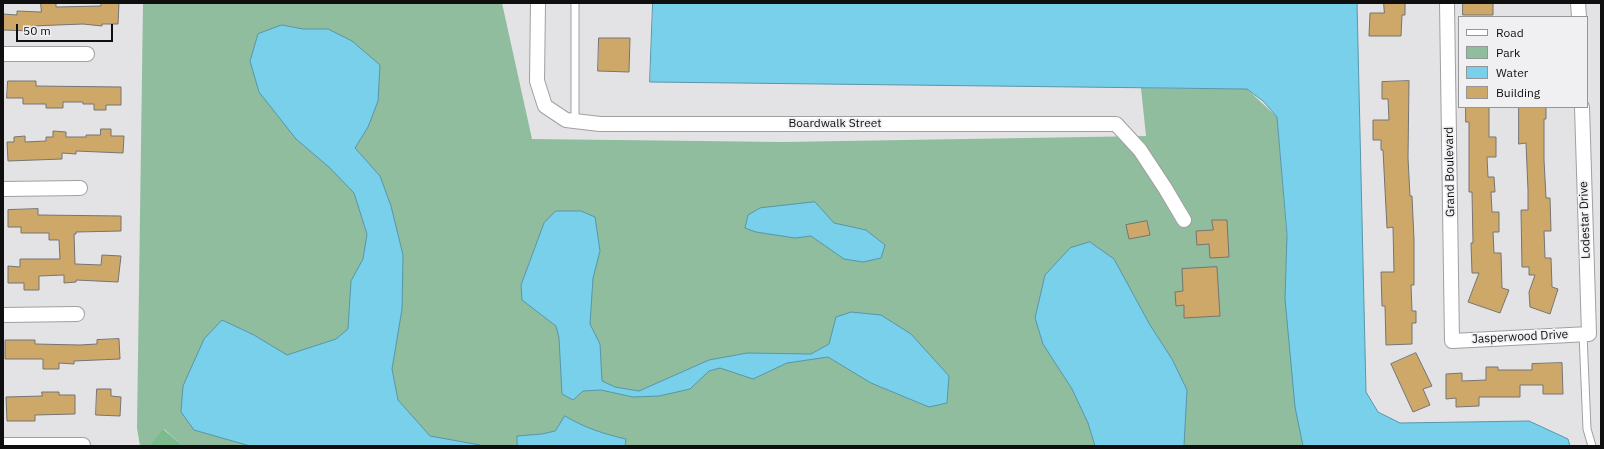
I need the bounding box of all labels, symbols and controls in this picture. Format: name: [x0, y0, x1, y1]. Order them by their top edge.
scale bar: [18, 16, 115, 42]
legend: [1458, 16, 1588, 108]
text: 50 m: [23, 23, 51, 38]
text: Road: [1496, 25, 1524, 40]
text: Park: [1496, 45, 1520, 60]
text: Water: [1496, 65, 1528, 80]
text: Building: [1496, 85, 1540, 100]
street label: Boardwalk Street: [788, 117, 882, 131]
street label: Grand Boulevard: [1442, 127, 1458, 217]
street label: Lodestar Drive: [1576, 181, 1594, 259]
street label: Jasperwood Drive: [1471, 327, 1569, 347]

